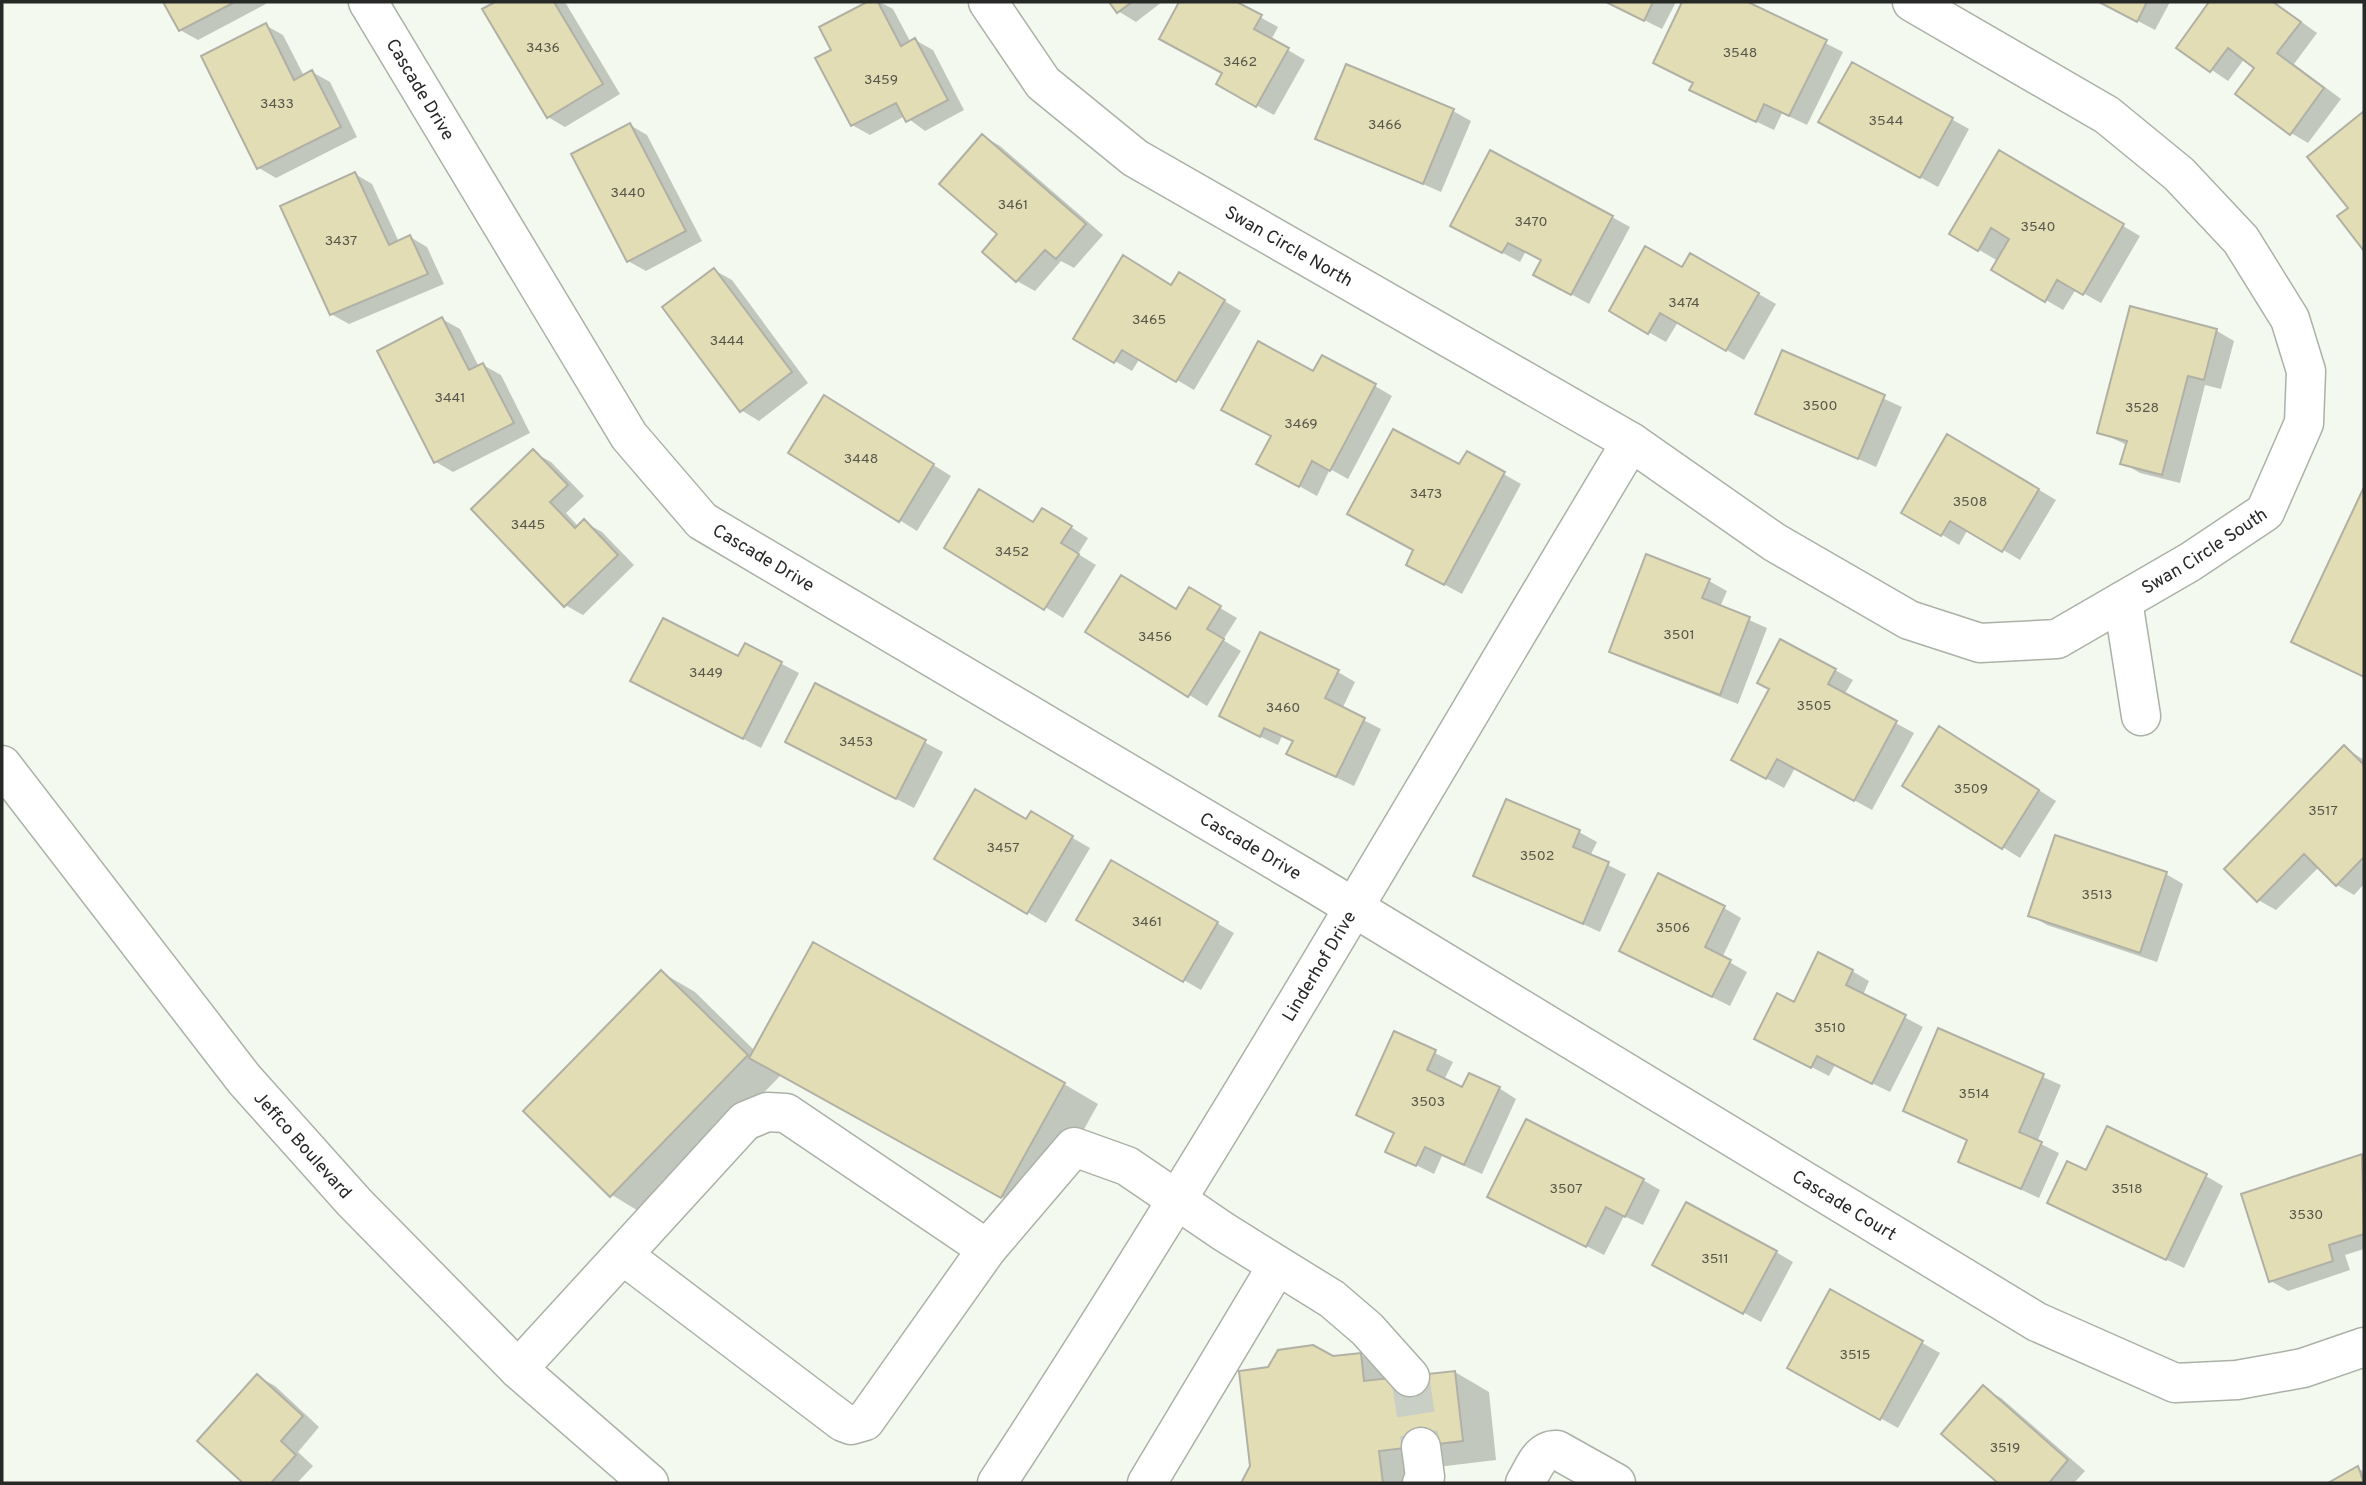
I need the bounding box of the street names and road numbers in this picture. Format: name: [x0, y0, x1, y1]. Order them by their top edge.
street label: Cascade Drive: [380, 35, 459, 145]
street label: Swan Circle North: [1220, 202, 1356, 293]
street label: Swan Circle South: [2138, 504, 2272, 600]
street label: Cascade Drive: [708, 520, 818, 598]
street label: Cascade Drive: [1195, 808, 1305, 886]
street label: Linderhof Drive: [1278, 907, 1362, 1026]
street label: Jeffco Boulevard: [248, 1087, 356, 1205]
street label: Cascade Court: [1787, 1166, 1900, 1247]

